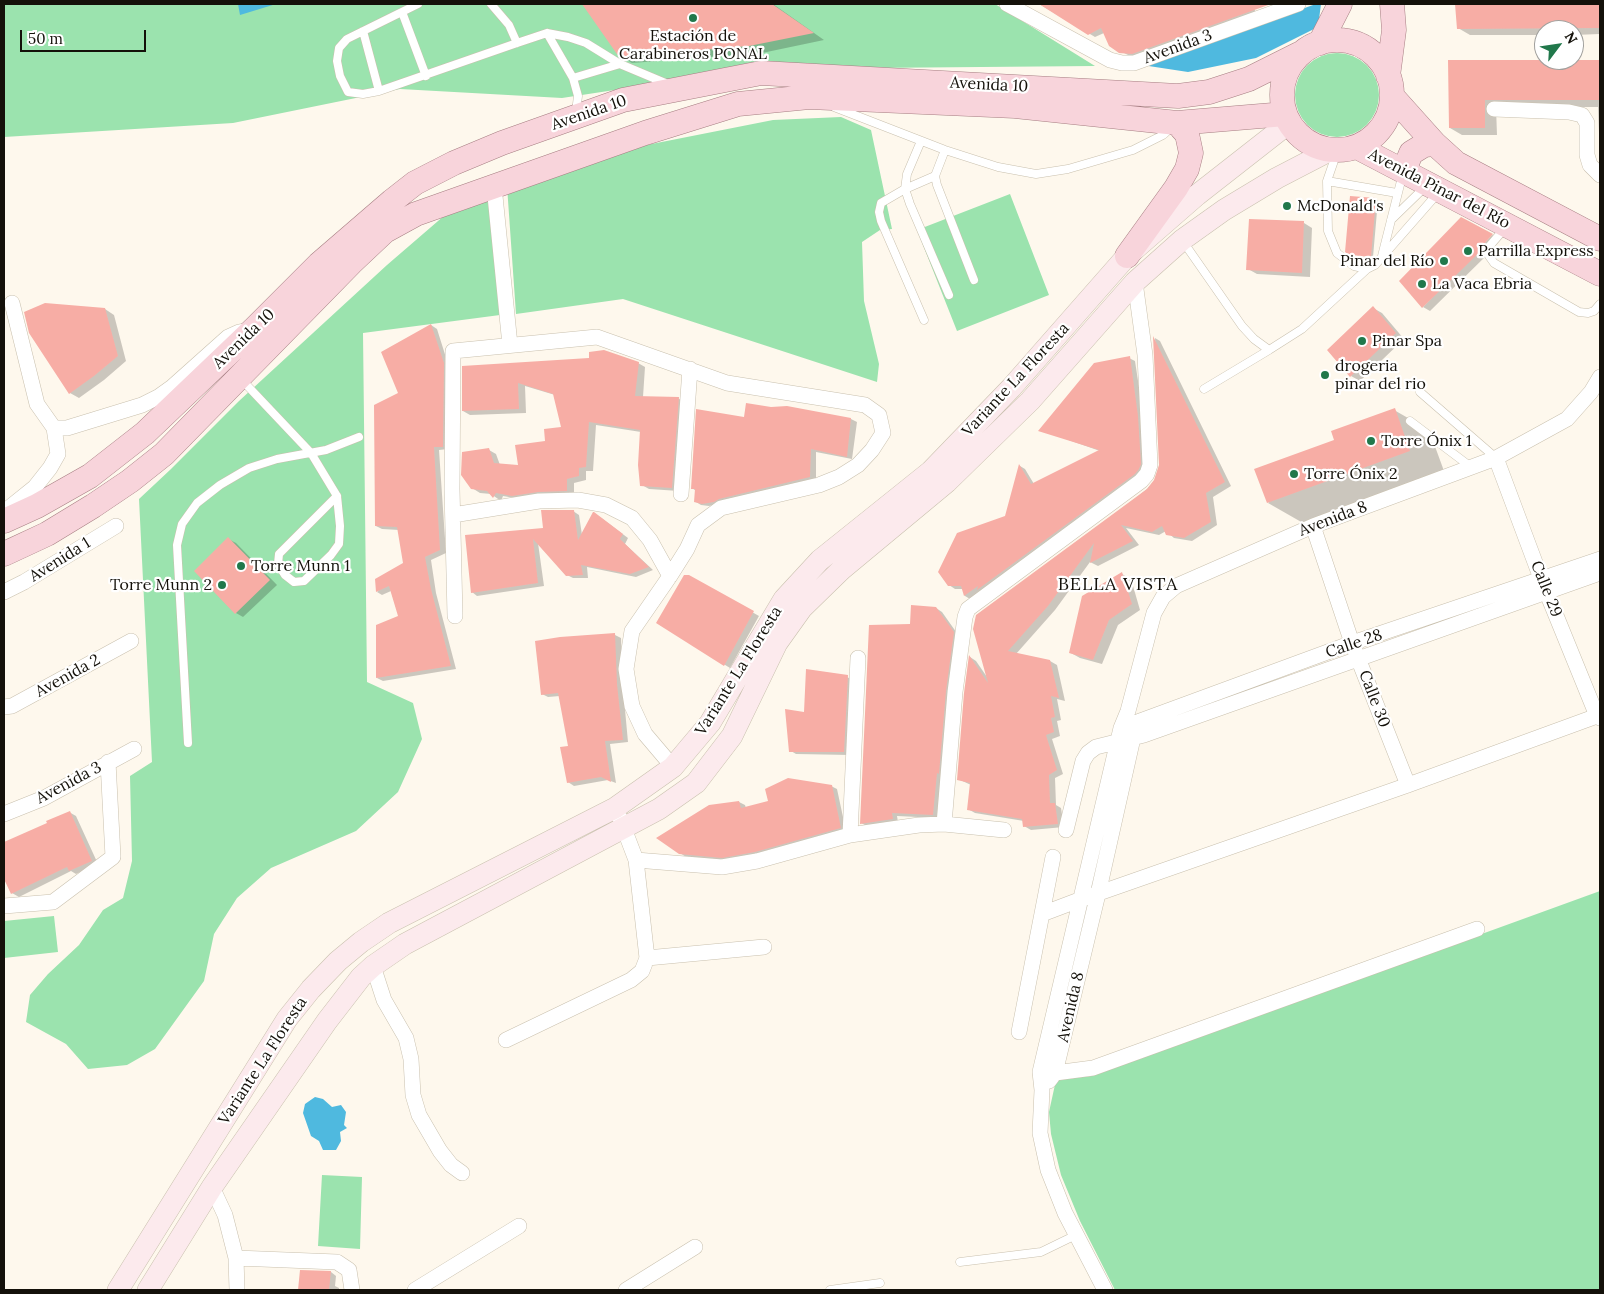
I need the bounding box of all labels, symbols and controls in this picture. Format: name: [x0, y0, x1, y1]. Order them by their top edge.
marker: Estación de Carabineros PONAL: [687, 12, 699, 24]
scale bar: [22, 20, 149, 52]
north arrow: [1534, 20, 1584, 70]
place label: Estación de Carabineros PONAL: [619, 26, 767, 64]
street label: Avenida 3: [1141, 26, 1215, 68]
text: 50 m: [28, 29, 63, 48]
text: N: [1560, 29, 1581, 47]
street label: Avenida 10: [949, 73, 1029, 97]
street label: Avenida 10: [549, 91, 629, 135]
street label: Avenida Pinar del Río: [1365, 145, 1513, 233]
place label: McDonald's: [1297, 196, 1384, 216]
marker: McDonald's: [1281, 200, 1293, 212]
place label: Parrilla Express: [1478, 241, 1594, 261]
marker: Parrilla Express: [1462, 245, 1474, 257]
place label: Pinar del Río: [1340, 251, 1434, 271]
marker: Pinar del Río: [1438, 255, 1450, 267]
place label: La Vaca Ebria: [1432, 274, 1532, 294]
marker: La Vaca Ebria: [1416, 278, 1428, 290]
street label: Avenida 10: [209, 305, 279, 373]
street label: Variante La Floresta: [958, 319, 1074, 441]
place label: Pinar Spa: [1372, 331, 1442, 351]
marker: Pinar Spa: [1356, 335, 1368, 347]
place label: drogeria pinar del rio: [1335, 356, 1426, 394]
marker: drogeria pinar del rio: [1319, 369, 1331, 381]
place label: Torre Ónix 1: [1381, 431, 1472, 451]
marker: Torre Ónix 1: [1365, 435, 1377, 447]
place label: Torre Ónix 2: [1304, 464, 1398, 484]
marker: Torre Ónix 2: [1288, 468, 1300, 480]
street label: Avenida 8: [1296, 497, 1370, 541]
street label: Avenida 1: [26, 534, 94, 586]
place label: Torre Munn 1: [251, 556, 350, 576]
street label: Calle 29: [1526, 558, 1566, 620]
marker: Torre Munn 1: [235, 560, 247, 572]
district label: BELLA VISTA: [1056, 574, 1180, 596]
place label: Torre Munn 2: [110, 575, 212, 595]
marker: Torre Munn 2: [216, 579, 228, 591]
street label: Variante La Floresta: [692, 603, 786, 739]
street label: Calle 28: [1323, 625, 1385, 663]
street label: Avenida 2: [32, 650, 104, 702]
street label: Calle 30: [1354, 668, 1394, 730]
street label: Avenida 3: [33, 758, 105, 808]
street label: Avenida 8: [1054, 970, 1088, 1044]
street label: Variante La Floresta: [215, 993, 311, 1129]

